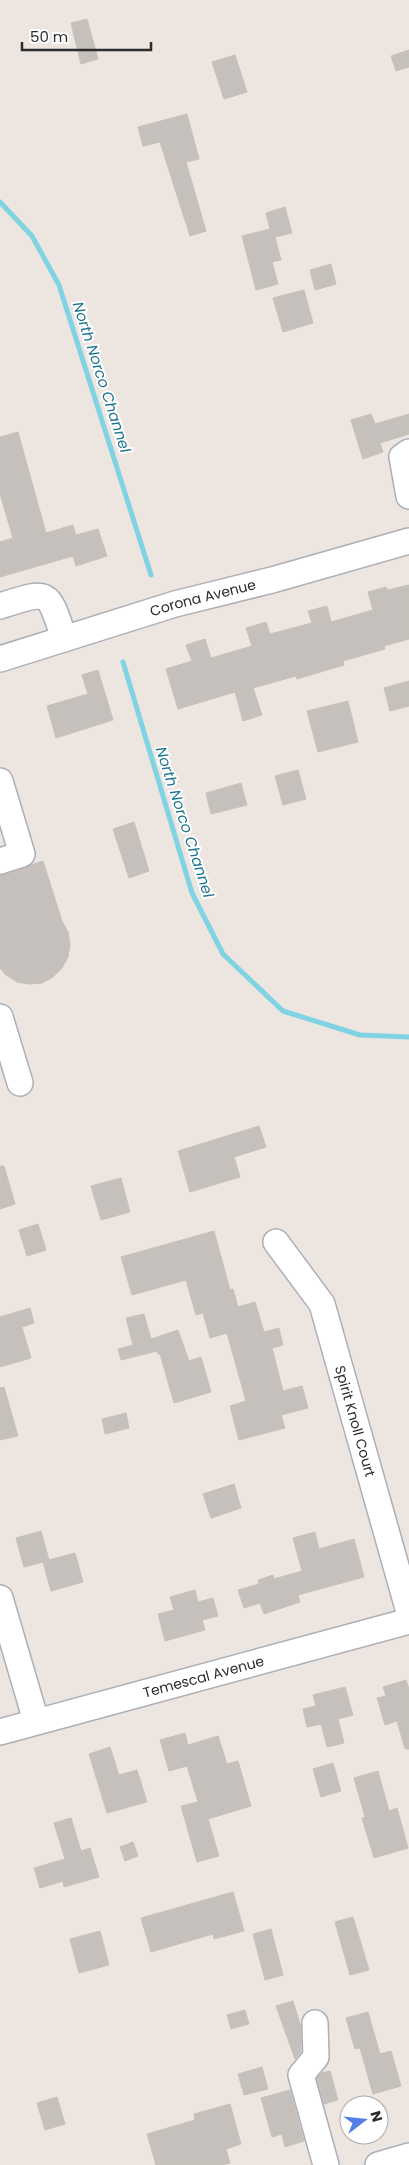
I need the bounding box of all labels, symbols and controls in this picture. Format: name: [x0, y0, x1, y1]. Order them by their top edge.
scale bar: [22, 20, 151, 52]
text: 50 m: [30, 26, 68, 47]
water label: North Norco Channel: [68, 299, 136, 456]
street label: Corona Avenue: [147, 574, 258, 621]
water label: North Norco Channel: [151, 744, 219, 901]
street label: Spirit Knoll Court: [330, 1363, 380, 1479]
street label: Temescal Avenue: [141, 1651, 267, 1703]
north arrow: [339, 2095, 389, 2145]
text: N: [365, 2109, 388, 2124]

